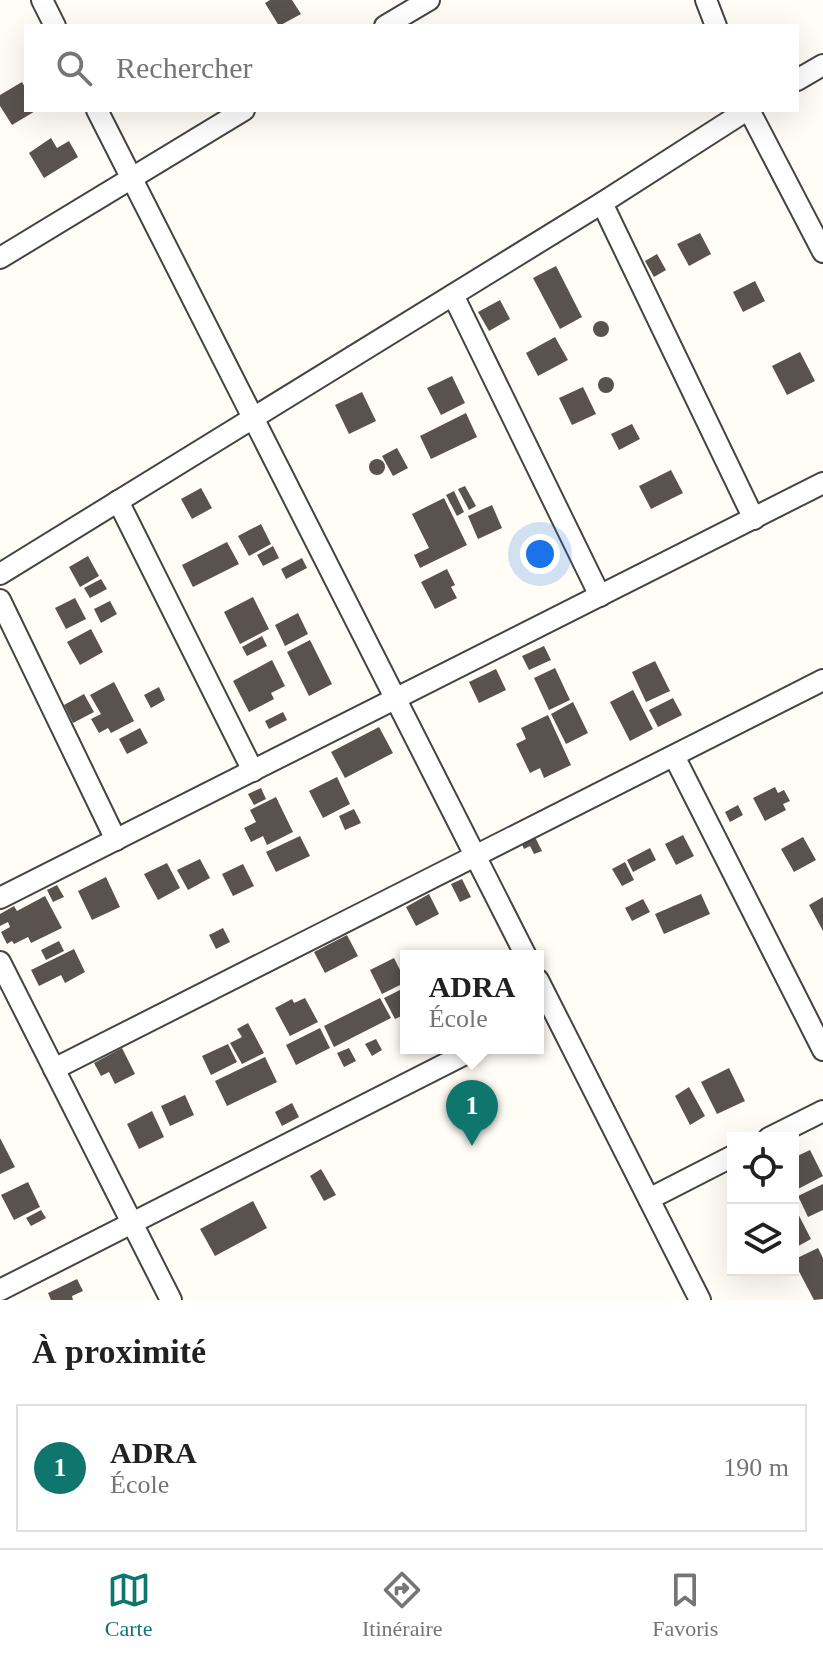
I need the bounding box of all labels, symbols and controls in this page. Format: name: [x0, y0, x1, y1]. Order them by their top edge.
search box: [24, 24, 799, 112]
icon: search: [52, 46, 96, 90]
text: Rechercher: [116, 51, 253, 84]
your location: [520, 534, 560, 574]
popup: [400, 950, 544, 1054]
text: ADRA: [429, 970, 515, 1003]
text: École: [429, 1004, 488, 1033]
pin: 1: [446, 1080, 498, 1146]
map controls: [727, 1132, 799, 1276]
button: locate: [727, 1132, 799, 1204]
button: layers: [727, 1204, 799, 1276]
text: À proximité: [32, 1333, 206, 1370]
text: ADRA: [110, 1436, 197, 1469]
text: 1: [54, 1453, 67, 1482]
text: 190 m: [723, 1453, 789, 1482]
text: École: [110, 1470, 169, 1499]
tab: Carte: [105, 1568, 152, 1642]
tab: Itinéraire: [362, 1568, 443, 1642]
tab: Favoris: [652, 1568, 718, 1642]

